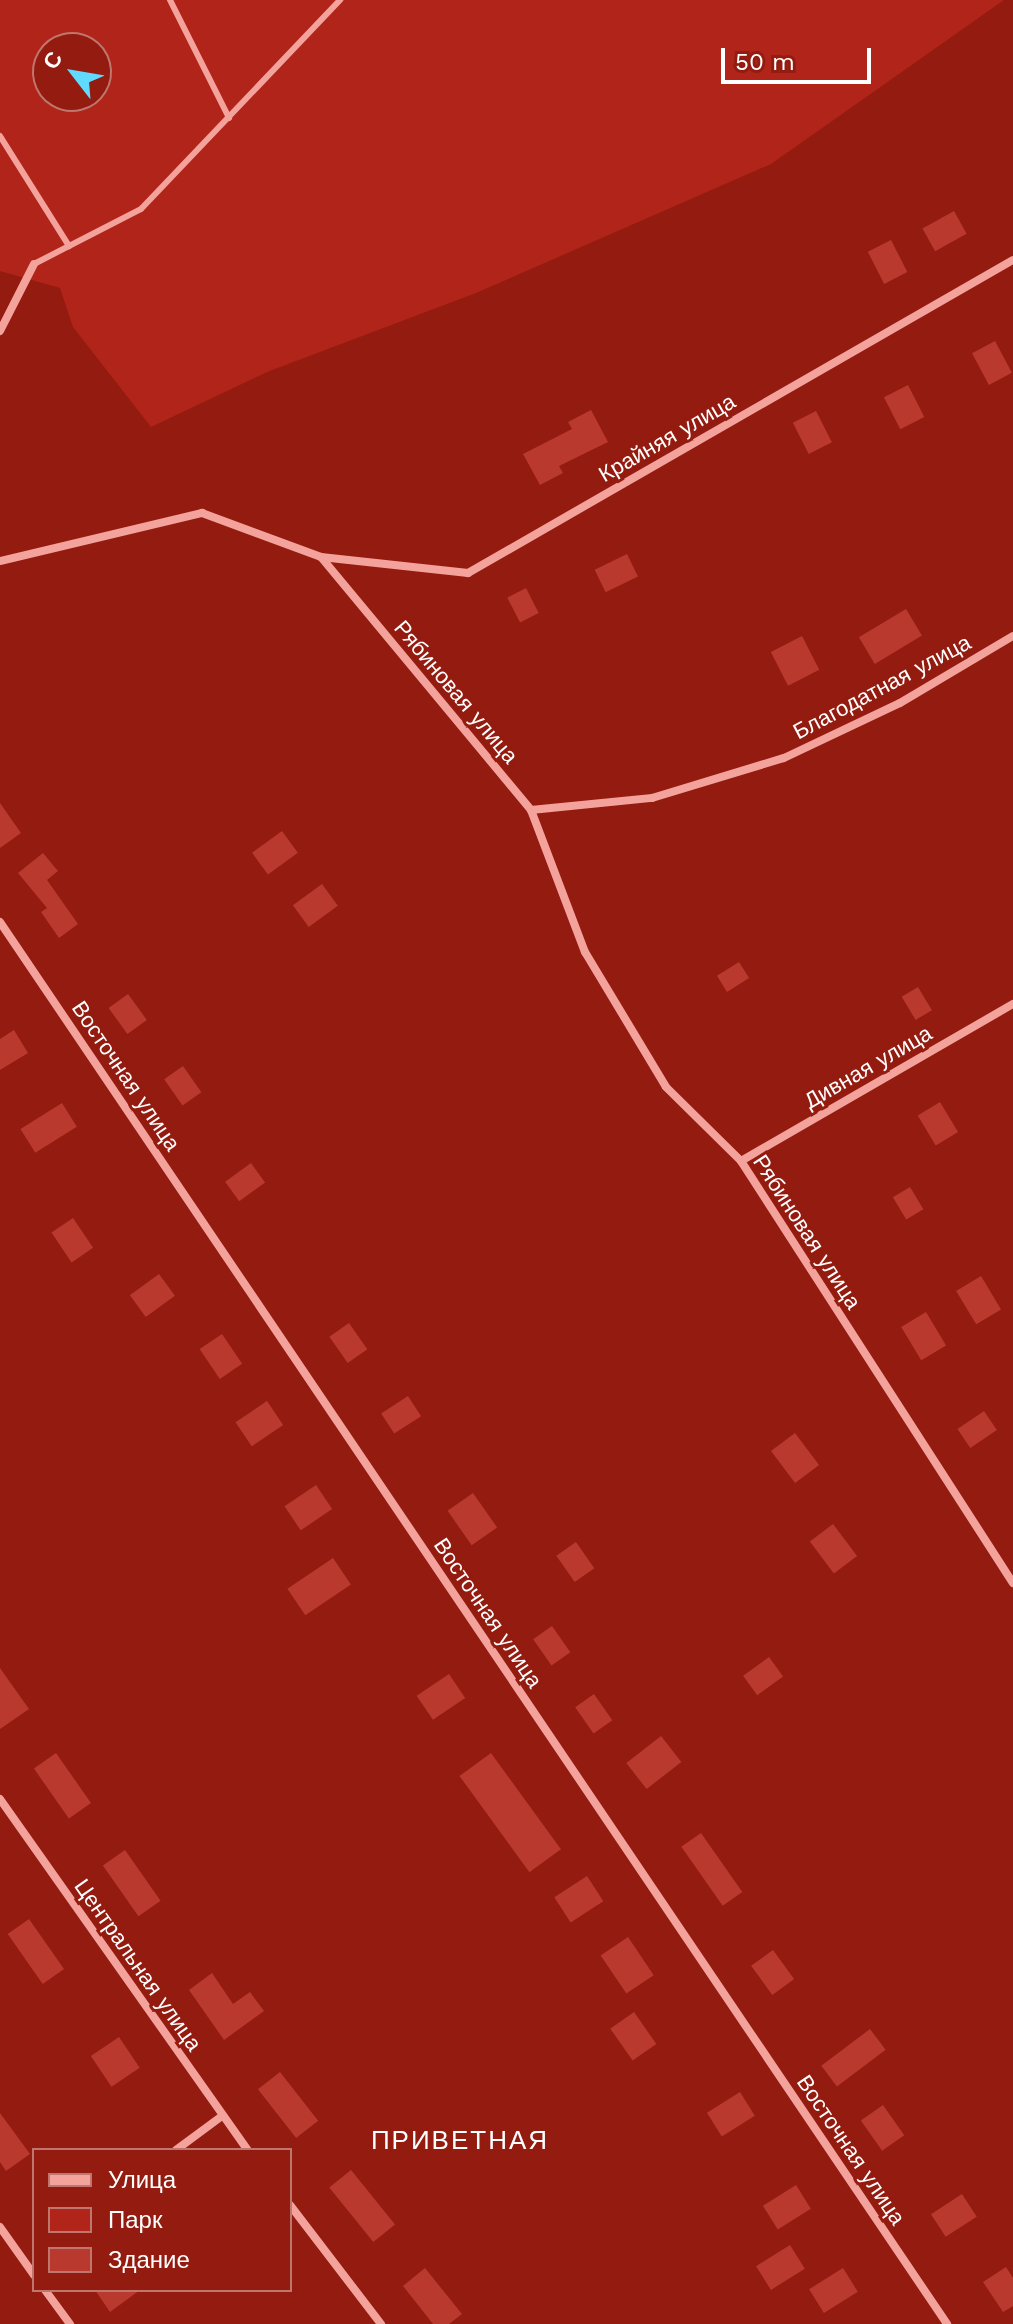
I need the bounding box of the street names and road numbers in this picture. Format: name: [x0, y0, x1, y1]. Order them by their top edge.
street label: Крайняя улица: [594, 388, 740, 488]
street label: Рябиновая улица: [388, 615, 524, 769]
street label: Благодатная улица: [789, 629, 975, 745]
street label: Восточная улица: [66, 996, 186, 1156]
street label: Дивная улица: [799, 1020, 937, 1114]
street label: Рябиновая улица: [747, 1150, 867, 1314]
street label: Восточная улица: [428, 1533, 548, 1693]
street label: Центральная улица: [69, 1874, 207, 2056]
street label: Восточная улица: [791, 2070, 911, 2230]

